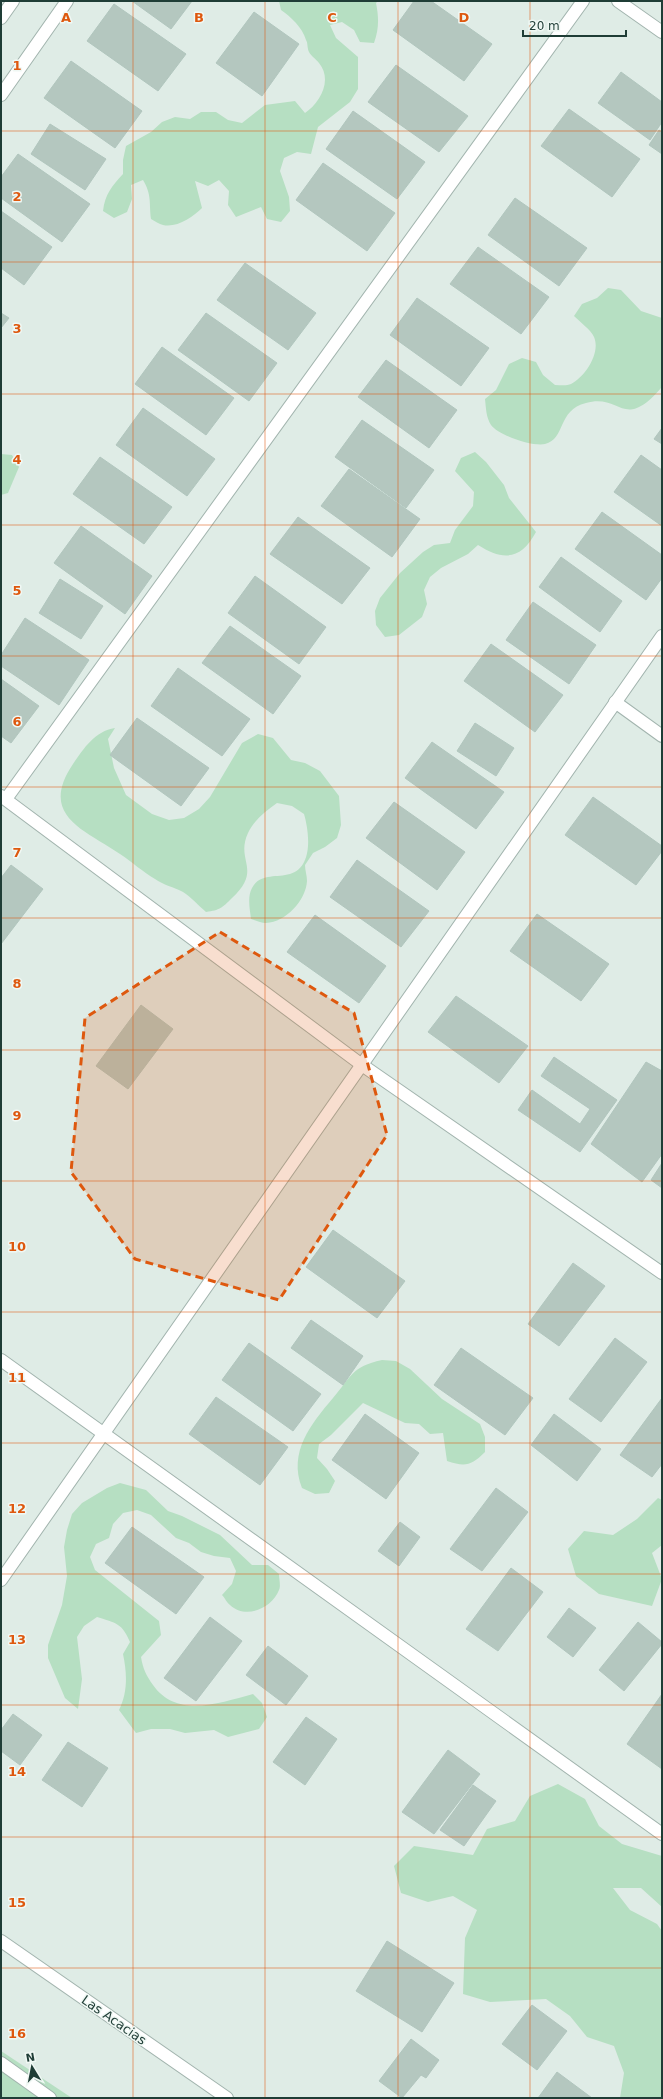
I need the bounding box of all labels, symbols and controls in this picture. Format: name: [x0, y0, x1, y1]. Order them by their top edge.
text: A: [61, 10, 71, 25]
text: B: [194, 10, 204, 25]
text: C: [327, 10, 337, 25]
text: D: [459, 10, 470, 25]
scale bar: [523, 12, 626, 38]
text: 20 m: [529, 19, 560, 33]
text: 1: [12, 58, 22, 73]
text: 2: [12, 189, 22, 204]
text: 3: [12, 321, 22, 336]
text: 4: [12, 452, 22, 467]
text: 5: [12, 583, 22, 598]
text: 6: [12, 714, 22, 729]
text: 7: [12, 845, 22, 860]
text: 8: [12, 976, 22, 991]
text: 9: [12, 1108, 22, 1123]
text: 10: [8, 1239, 26, 1254]
text: 11: [8, 1370, 26, 1385]
text: 12: [8, 1501, 26, 1516]
text: 13: [8, 1632, 26, 1647]
text: 14: [8, 1764, 26, 1779]
text: 15: [8, 1895, 26, 1910]
street label: Las Acacias: [79, 1992, 149, 2048]
text: 16: [8, 2026, 26, 2041]
north arrow: [12, 2047, 52, 2087]
text: N: [25, 2050, 36, 2065]

